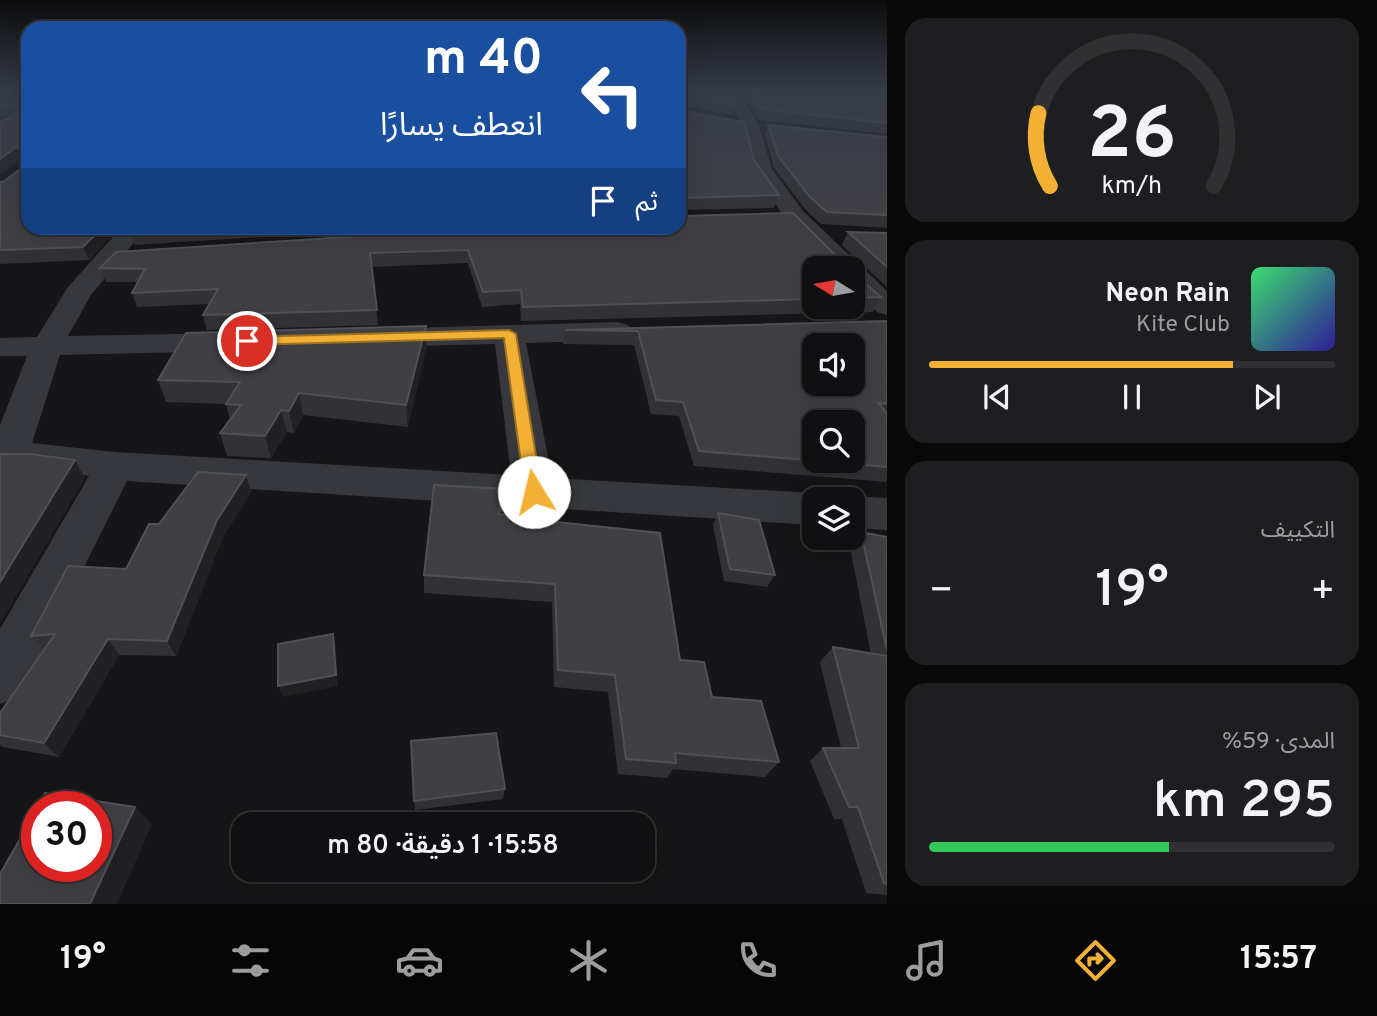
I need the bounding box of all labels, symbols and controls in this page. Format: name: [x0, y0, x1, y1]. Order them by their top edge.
text: 40 m: [424, 30, 543, 92]
icon: left: [567, 49, 658, 140]
text: 26: [1087, 92, 1177, 184]
text: انعطف يسارًا: [380, 107, 543, 147]
text: km/h: [1102, 171, 1162, 203]
icon: arrive: [584, 182, 622, 220]
text: ثم: [636, 187, 658, 220]
north arrow: [802, 256, 864, 318]
map controls: [802, 256, 865, 550]
text: Neon Rain: [1105, 278, 1230, 311]
pin: [217, 311, 277, 371]
text: Kite Club: [1136, 311, 1230, 340]
icon: arrive: [228, 322, 266, 360]
button: sound: [802, 333, 865, 396]
icon: previous: [978, 378, 1016, 416]
icon: pause: [1113, 378, 1151, 416]
icon: next: [1248, 378, 1286, 416]
button: search: [802, 410, 865, 473]
position arrow: [497, 455, 571, 529]
button: layers: [802, 487, 865, 550]
text: التكييف: [1261, 517, 1335, 546]
text: 19°: [1095, 559, 1169, 625]
text: −: [929, 568, 954, 617]
text: +: [1310, 568, 1335, 617]
text: المدى · 59%: [1222, 728, 1335, 757]
text: 295 km: [1153, 770, 1335, 836]
speed limit sign: 30: [21, 791, 112, 882]
text: 15:58 · 1 دقيقة · 80 m: [327, 830, 559, 863]
icon: filters: [226, 936, 275, 985]
icon: car: [395, 936, 444, 985]
icon: climate: [564, 936, 613, 985]
icon: phone: [733, 936, 782, 985]
icon: music: [902, 936, 951, 985]
icon: directions: [1071, 936, 1120, 985]
text: 19°: [60, 940, 106, 980]
text: 15:57: [1240, 940, 1317, 980]

